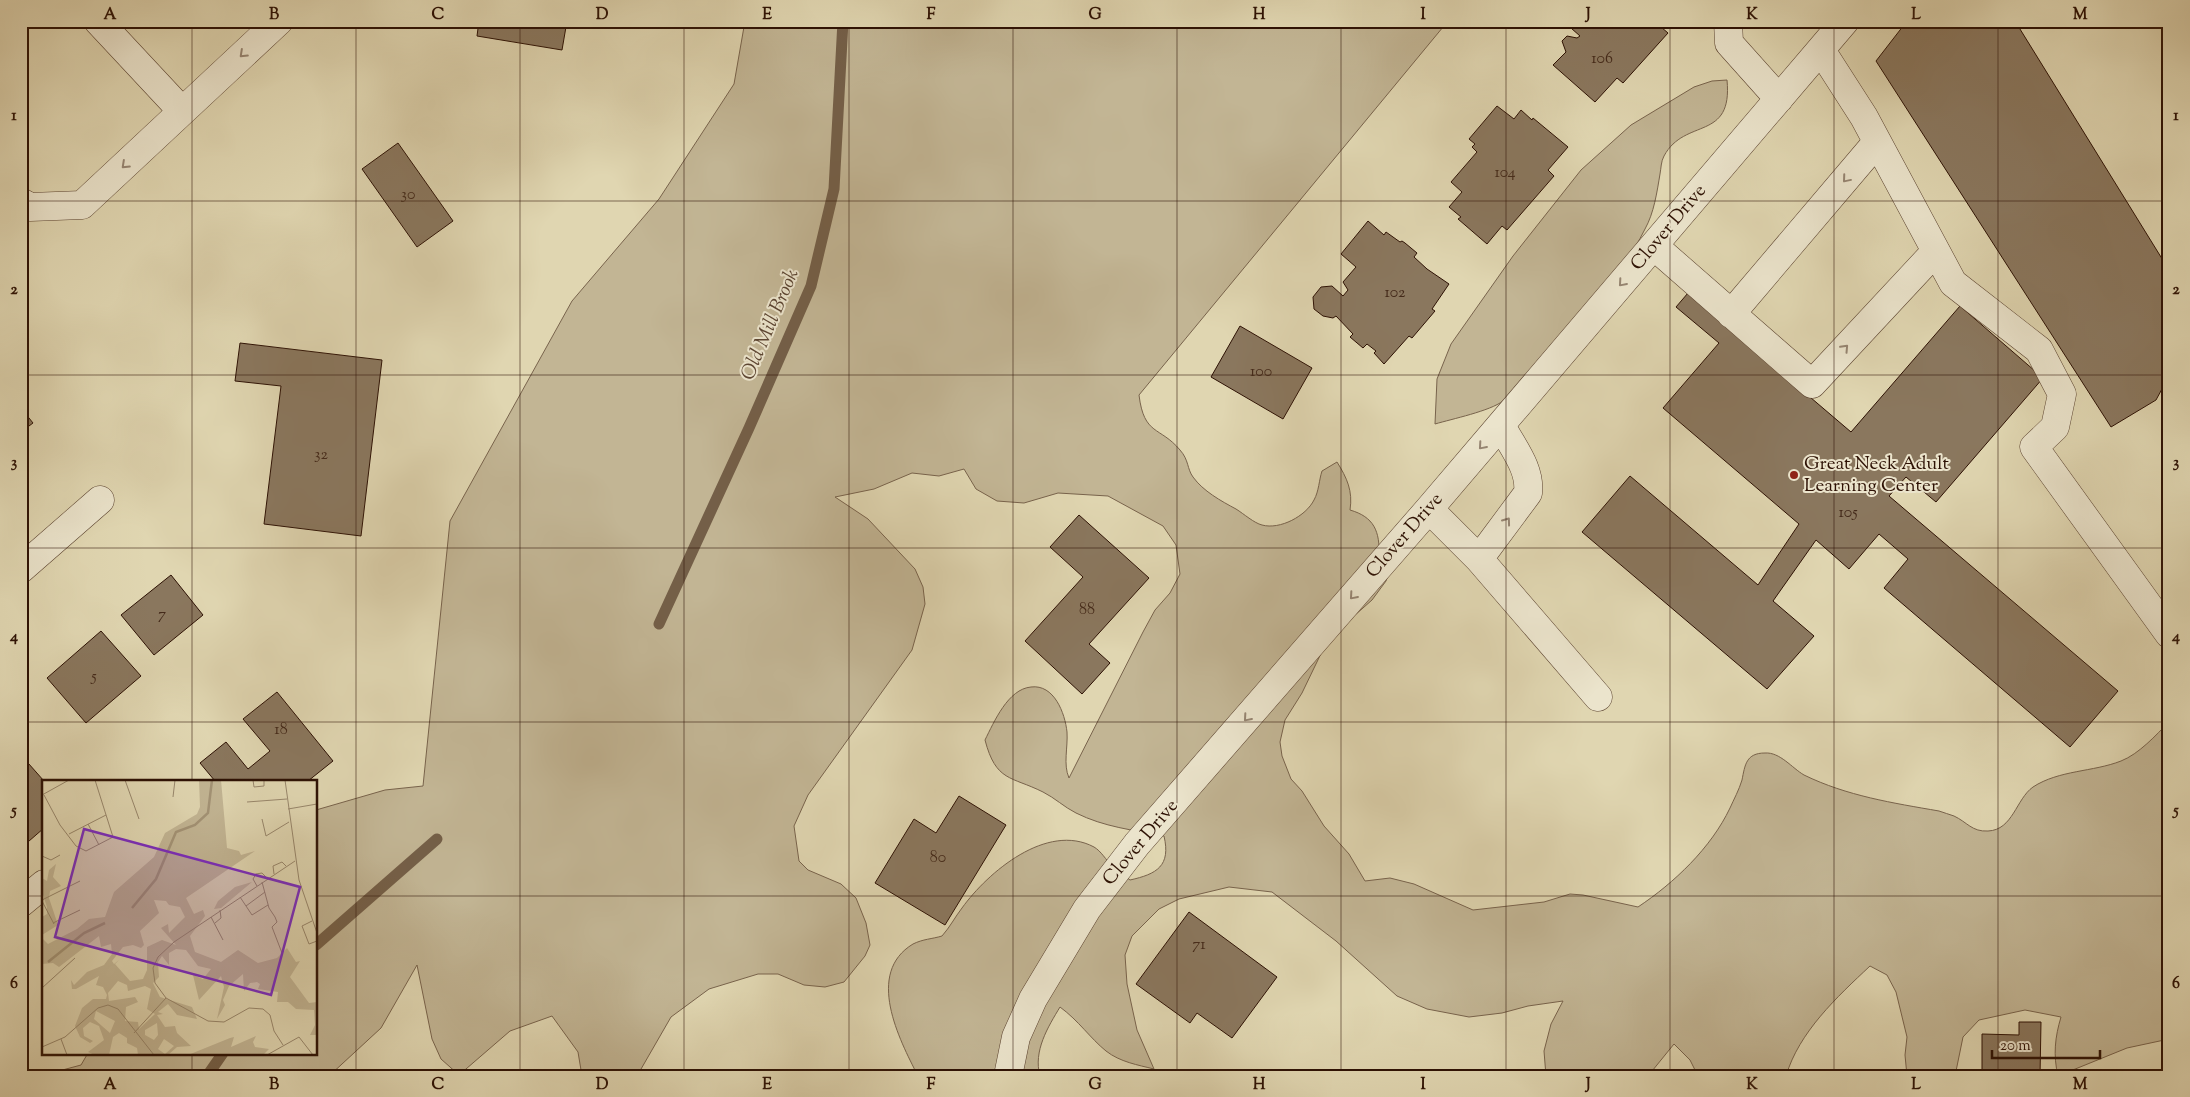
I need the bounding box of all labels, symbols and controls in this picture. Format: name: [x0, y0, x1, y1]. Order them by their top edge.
text: A: [104, 4, 117, 27]
text: B: [269, 4, 279, 27]
text: C: [432, 4, 445, 27]
text: D: [596, 4, 609, 27]
text: E: [762, 4, 772, 27]
text: F: [927, 4, 936, 27]
text: G: [1088, 4, 1102, 27]
text: H: [1253, 4, 1266, 27]
text: I: [1420, 4, 1426, 27]
text: J: [1584, 4, 1591, 27]
text: K: [1746, 4, 1758, 27]
text: L: [1911, 4, 1921, 27]
text: M: [2073, 4, 2088, 27]
house number: 106: [1591, 48, 1613, 71]
one-way arrow: [240, 49, 249, 58]
text: 1: [11, 105, 17, 128]
text: 1: [2173, 105, 2179, 128]
one-way arrow: [121, 159, 130, 168]
house number: 104: [1494, 162, 1516, 185]
one-way arrow: [1843, 173, 1851, 182]
street label: Clover Drive: [1625, 179, 1713, 277]
house number: 30: [401, 184, 415, 207]
water label: Old Mill Brook: [735, 265, 807, 385]
one-way arrow: [1620, 277, 1628, 286]
text: 2: [10, 279, 18, 302]
text: 2: [2172, 279, 2180, 302]
house number: 102: [1384, 282, 1406, 305]
one-way arrow: [1839, 345, 1848, 354]
house number: 100: [1250, 361, 1272, 384]
one-way arrow: [1479, 441, 1488, 450]
house number: 32: [314, 444, 328, 467]
place label: Great Neck Adult Learning Center: [1804, 451, 1949, 500]
text: 3: [11, 452, 18, 475]
text: 3: [2173, 452, 2180, 475]
marker: Great Neck Adult Learning Center: [1788, 469, 1800, 481]
street label: Clover Drive: [1360, 487, 1450, 585]
house number: 105: [1838, 502, 1858, 525]
one-way arrow: [1502, 518, 1510, 527]
one-way arrow: [1350, 590, 1359, 599]
house number: 88: [1079, 599, 1095, 622]
house number: 7: [158, 604, 166, 627]
text: 4: [9, 626, 18, 649]
text: 4: [2171, 626, 2180, 649]
house number: 5: [90, 666, 97, 689]
one-way arrow: [1243, 713, 1252, 722]
house number: 18: [274, 719, 288, 742]
inset map: [42, 780, 318, 1054]
street label: Clover Drive: [1097, 794, 1185, 892]
text: 5: [9, 800, 17, 823]
text: 5: [2171, 800, 2179, 823]
house number: 80: [930, 847, 946, 870]
house number: 71: [1192, 934, 1206, 957]
text: 6: [10, 973, 18, 996]
text: 6: [2172, 973, 2180, 996]
scale bar: [1992, 1027, 2100, 1059]
text: 20 m: [2000, 1036, 2031, 1057]
text: A: [104, 1074, 117, 1097]
text: B: [269, 1074, 279, 1097]
text: C: [432, 1074, 445, 1097]
text: D: [596, 1074, 609, 1097]
text: E: [762, 1074, 772, 1097]
text: F: [927, 1074, 936, 1097]
text: G: [1088, 1074, 1102, 1097]
text: H: [1253, 1074, 1266, 1097]
text: I: [1420, 1074, 1426, 1097]
text: J: [1584, 1074, 1591, 1097]
text: K: [1746, 1074, 1758, 1097]
text: L: [1911, 1074, 1921, 1097]
text: M: [2073, 1074, 2088, 1097]

